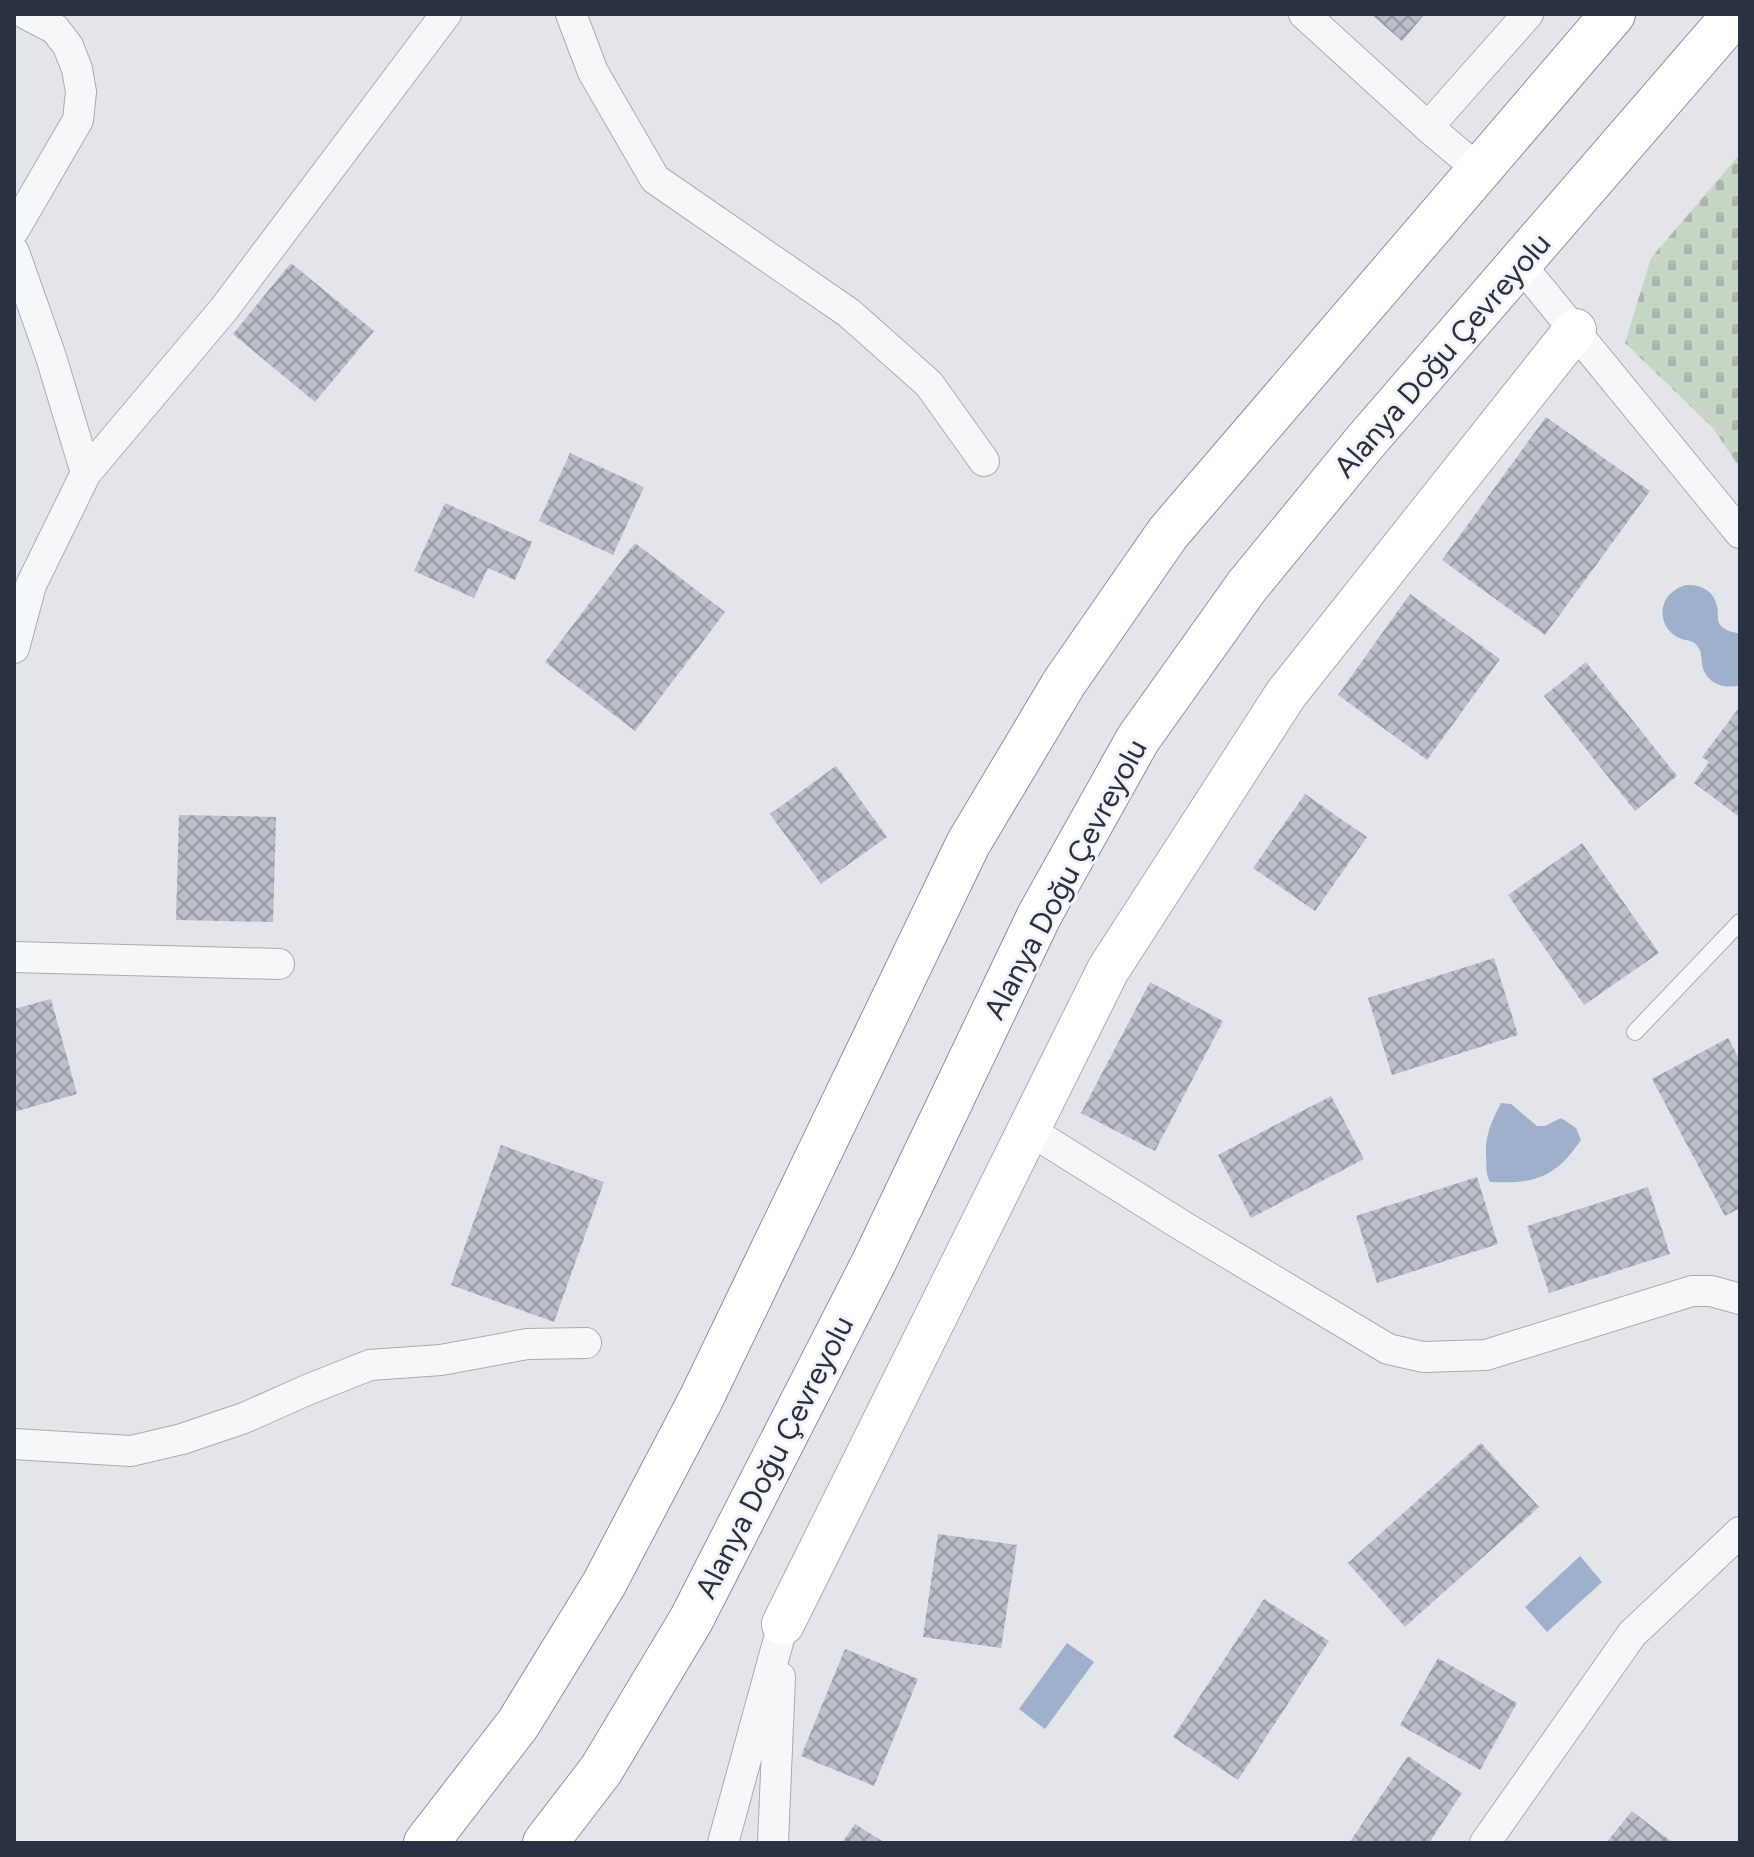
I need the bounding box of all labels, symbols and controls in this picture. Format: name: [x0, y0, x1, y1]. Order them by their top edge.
street label: Alanya Doğu Çevreyolu: [1326, 225, 1558, 485]
street label: Alanya Doğu Çevreyolu: [975, 732, 1155, 1026]
street label: Alanya Doğu Çevreyolu: [687, 1310, 861, 1604]

